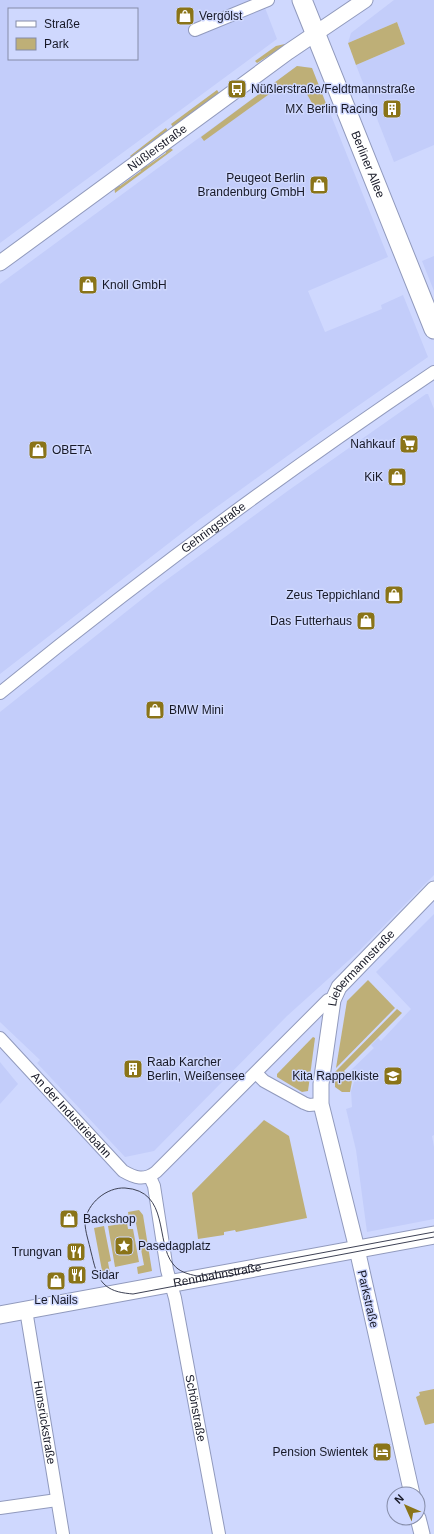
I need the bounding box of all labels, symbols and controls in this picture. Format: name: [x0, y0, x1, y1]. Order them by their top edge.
shop icon: Vergölst: [174, 5, 196, 27]
legend: [8, 8, 138, 60]
place label: Vergölst: [199, 9, 243, 23]
text: Straße: [44, 17, 80, 31]
text: Park: [44, 37, 70, 51]
bus stop icon: Nüßlerstraße/Feldtmannstraße: [226, 78, 248, 100]
place label: Nüßlerstraße/Feldtmannstraße: [251, 82, 415, 96]
building icon: MX Berlin Racing: [381, 98, 403, 120]
place label: MX Berlin Racing: [285, 102, 378, 116]
street label: Nüßlerstraße: [125, 121, 190, 174]
street label: Berliner Allee: [348, 129, 388, 200]
place label: Peugeot Berlin Brandenburg GmbH: [198, 171, 305, 199]
shop icon: Peugeot Berlin Brandenburg GmbH: [308, 174, 330, 196]
shop icon: Knoll GmbH: [77, 274, 99, 296]
place label: Knoll GmbH: [102, 278, 167, 292]
supermarket icon: Nahkauf: [398, 433, 420, 455]
place label: Nahkauf: [350, 437, 396, 451]
shop icon: OBETA: [27, 439, 49, 461]
place label: OBETA: [52, 443, 92, 457]
shop icon: KiK: [386, 466, 408, 488]
place label: KiK: [364, 470, 383, 484]
street label: Gehringstraße: [178, 499, 249, 556]
shop icon: Zeus Teppichland: [383, 584, 405, 606]
place label: Zeus Teppichland: [286, 588, 380, 602]
shop icon: Das Futterhaus: [355, 610, 377, 632]
place label: Das Futterhaus: [270, 614, 352, 628]
shop icon: BMW Mini: [144, 699, 166, 721]
place label: BMW Mini: [169, 703, 224, 717]
street label: Liebermannstraße: [325, 927, 398, 1007]
place label: Raab Karcher Berlin, Weißensee: [147, 1055, 245, 1083]
building icon: Raab Karcher Berlin, Weißensee: [122, 1058, 144, 1080]
school or university icon: Kita Rappelkiste: [382, 1065, 404, 1087]
street label: An der Industriebahn: [28, 1069, 114, 1161]
place label: Kita Rappelkiste: [292, 1069, 379, 1083]
shop icon: Backshop: [58, 1208, 80, 1230]
place label: Backshop: [83, 1212, 136, 1226]
place icon: Pasedagplatz: [113, 1235, 135, 1257]
place label: Pasedagplatz: [138, 1239, 211, 1253]
restaurant icon: Trungvan: [65, 1241, 87, 1263]
place label: Trungvan: [12, 1245, 62, 1259]
street label: Rennbahnstraße: [172, 1260, 263, 1290]
restaurant icon: Sidar: [66, 1264, 88, 1286]
place label: Sidar: [91, 1268, 119, 1282]
street label: Parkstraße: [355, 1269, 381, 1329]
shop icon: Le Nails: [45, 1270, 67, 1292]
place label: Le Nails: [34, 1293, 78, 1307]
street label: Schönstraße: [182, 1373, 209, 1443]
street label: Hunsrückstraße: [31, 1380, 58, 1466]
hotel icon: Pension Swientek: [371, 1441, 393, 1463]
place label: Pension Swientek: [273, 1445, 369, 1459]
north arrow: [386, 1486, 426, 1526]
text: N: [392, 1492, 406, 1506]

